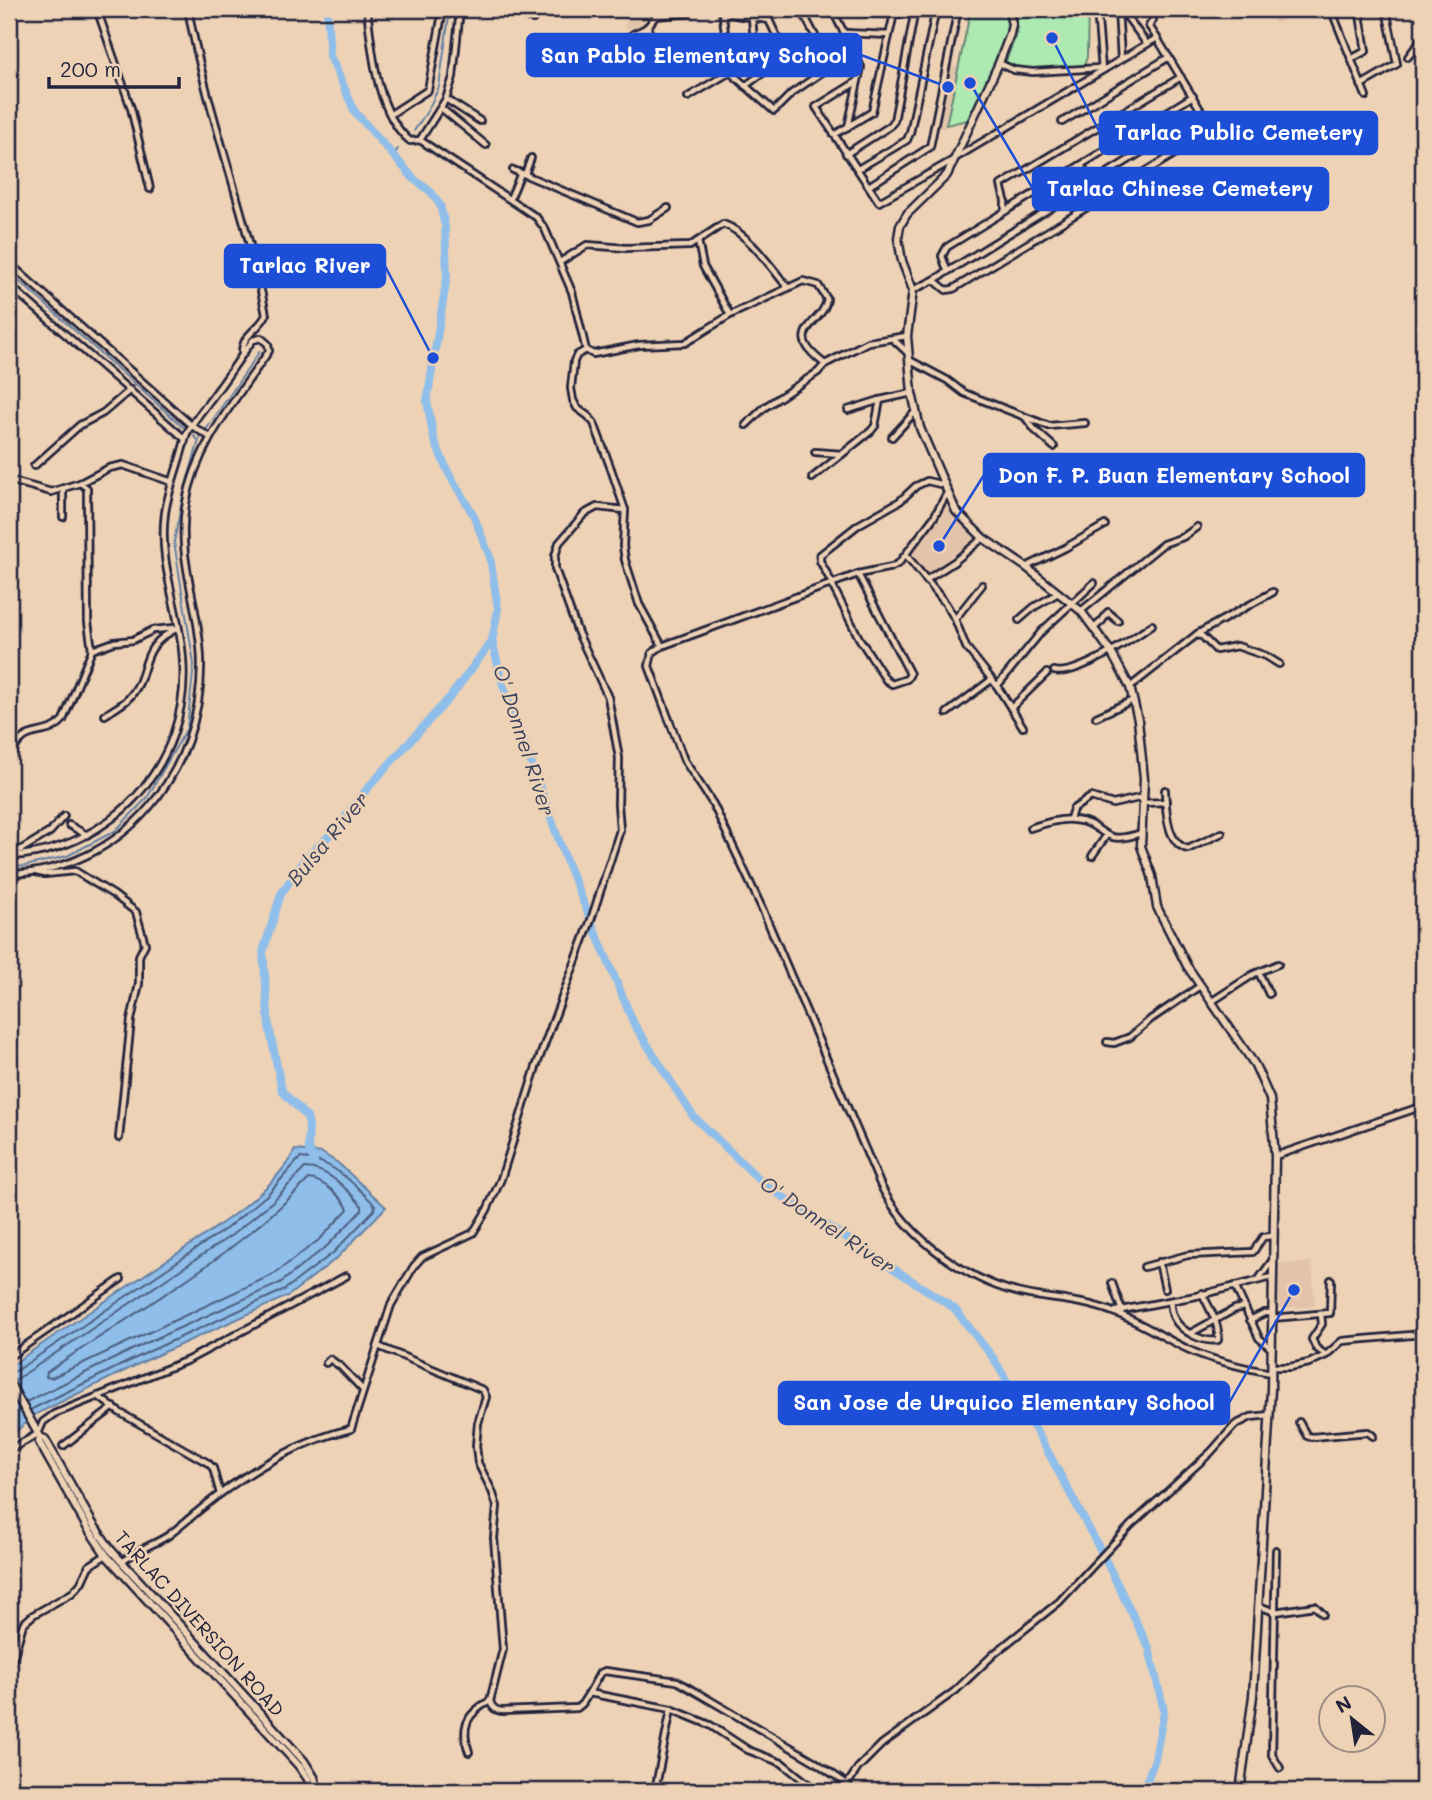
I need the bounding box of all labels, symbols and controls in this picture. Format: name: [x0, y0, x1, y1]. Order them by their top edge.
callout: San Pablo Elementary School: [527, 34, 861, 76]
text: San Pablo Elementary School: [541, 41, 847, 69]
scale bar: [49, 46, 178, 90]
text: 200 m: [60, 55, 121, 82]
callout: Tarlac Public Cemetery: [1100, 112, 1377, 154]
text: Tarlac Public Cemetery: [1115, 118, 1364, 146]
callout: Tarlac Chinese Cemetery: [1033, 168, 1328, 210]
text: Tarlac Chinese Cemetery: [1047, 174, 1313, 202]
callout: Tarlac River: [225, 245, 385, 287]
text: Tarlac River: [239, 251, 371, 278]
callout: Don F. P. Buan Elementary School: [984, 454, 1364, 496]
text: Don F. P. Buan Elementary School: [998, 461, 1350, 489]
water label: O' Donnel River: [488, 661, 562, 819]
water label: Bulsa River: [280, 786, 374, 890]
water label: O' Donnel River: [755, 1169, 901, 1279]
callout: San Jose de Urquico Elementary School: [779, 1382, 1229, 1424]
text: San Jose de Urquico Elementary School: [793, 1388, 1215, 1416]
street label: TARLAC DIVERSION ROAD: [110, 1525, 290, 1721]
north arrow: [1316, 1685, 1386, 1755]
text: N: [1331, 1689, 1356, 1718]

